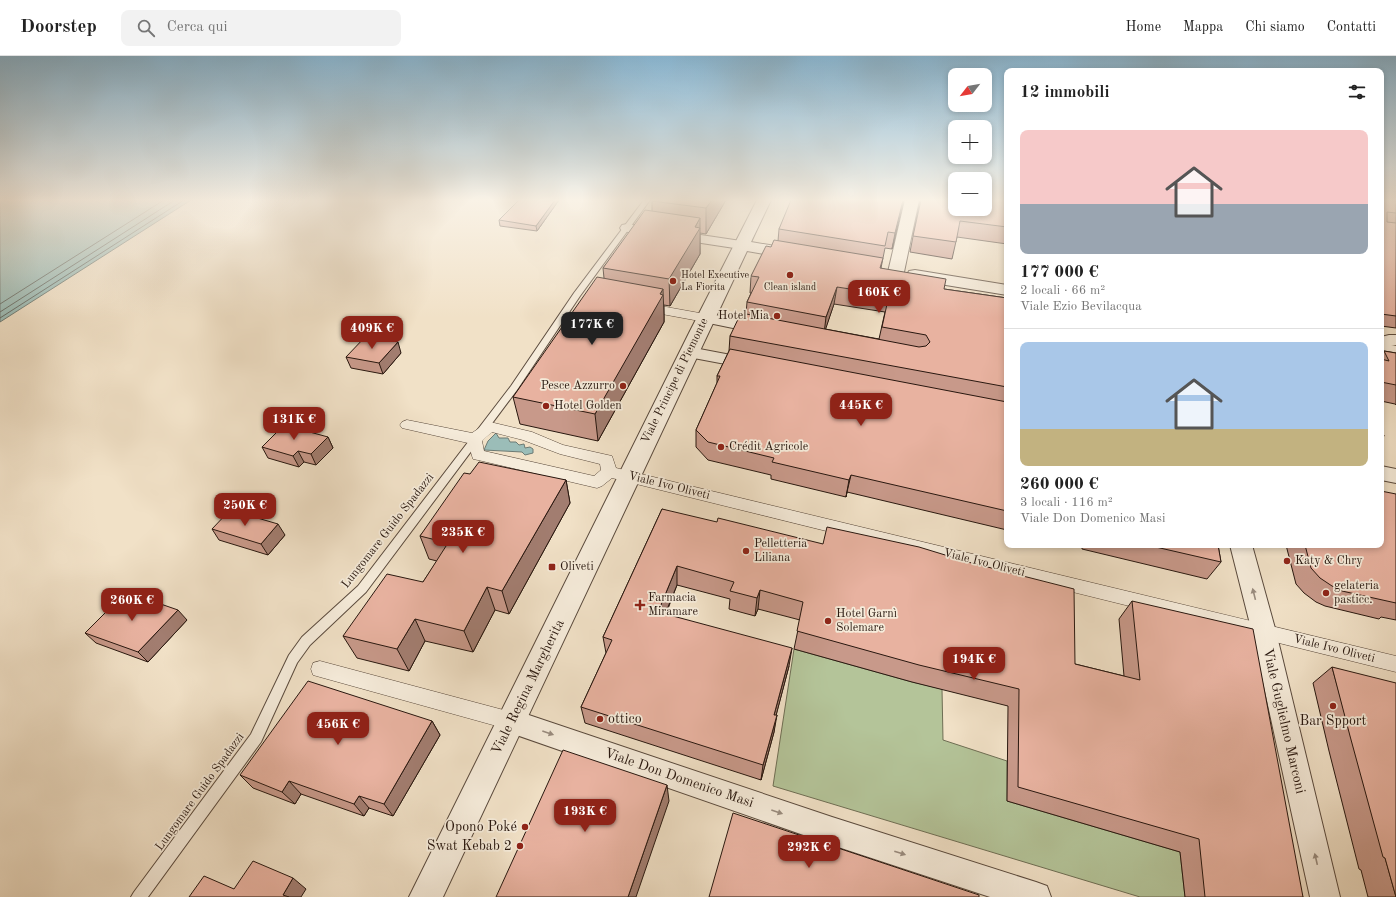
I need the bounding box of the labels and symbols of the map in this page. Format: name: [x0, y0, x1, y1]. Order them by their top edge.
north arrow: [948, 68, 992, 112]
place label: Hotel Executive La Fiorita: [681, 270, 750, 292]
marker: Clean island: [785, 270, 795, 280]
marker: Hotel Executive La Fiorita: [668, 276, 678, 286]
pin: 160K €: [846, 280, 912, 314]
place label: Clean island: [764, 282, 816, 292]
place label: Hotel Mia: [718, 310, 769, 322]
marker: Hotel Mia: [772, 311, 782, 321]
pin: 177K €: [559, 312, 625, 346]
pin: 409K €: [339, 316, 405, 350]
street label: Viale Principe di Piemonte: [639, 316, 711, 446]
place label: Pesce Azzurro: [541, 380, 615, 392]
marker: Pesce Azzurro: [618, 381, 628, 391]
pin: 445K €: [828, 393, 894, 427]
place label: Hotel Golden: [554, 400, 622, 412]
marker: Hotel Golden: [541, 401, 551, 411]
pin: 131K €: [261, 407, 327, 441]
place label: Crédit Agricole: [729, 441, 809, 453]
marker: Crédit Agricole: [716, 442, 726, 452]
street label: Viale Ivo Oliveti: [627, 470, 711, 502]
street label: Lungomare Guido Spadazzi: [340, 471, 436, 591]
pin: 250K €: [212, 493, 278, 527]
pin: 235K €: [430, 520, 496, 554]
place label: Pelletteria Liliana: [754, 538, 807, 564]
marker: Pelletteria Liliana: [741, 546, 751, 556]
street label: Viale Ivo Oliveti: [942, 547, 1026, 579]
place label: Katy & Chry: [1295, 555, 1363, 567]
marker: Katy & Chry: [1282, 556, 1292, 566]
place label: Oliveti: [560, 561, 594, 573]
marker: Oliveti: [547, 562, 557, 572]
place label: gelateria pasticc.: [1334, 580, 1379, 606]
pin: 260K €: [99, 588, 165, 622]
one-way arrow: [1251, 588, 1257, 600]
marker: gelateria pasticc.: [1321, 588, 1331, 598]
place label: Farmacia Miramare: [648, 592, 699, 618]
marker: Farmacia Miramare: [635, 600, 645, 610]
place label: Hotel Garnì Solemare: [836, 608, 897, 634]
marker: Hotel Garnì Solemare: [823, 616, 833, 626]
street label: Viale Regina Margherita: [489, 617, 567, 757]
street label: Viale Ivo Oliveti: [1292, 633, 1376, 665]
pin: 194K €: [941, 647, 1007, 681]
street label: Viale Guglielmo Marconi: [1260, 647, 1308, 795]
marker: Bar Spport: [1328, 701, 1338, 711]
pin: 456K €: [305, 712, 371, 746]
place label: ottico: [608, 712, 642, 726]
marker: ottico: [595, 714, 605, 724]
place label: Bar Spport: [1299, 714, 1367, 728]
street label: Lungomare Guido Spadazzi: [153, 731, 247, 853]
one-way arrow: [542, 731, 554, 737]
street label: Viale Don Domenico Masi: [603, 746, 756, 810]
pin: 193K €: [552, 799, 618, 833]
one-way arrow: [771, 809, 783, 815]
place label: Opono Poké: [445, 820, 517, 834]
marker: Opono Poké: [520, 822, 530, 832]
pin: 292K €: [776, 835, 842, 869]
place label: Swat Kebab 2: [427, 839, 512, 853]
marker: Swat Kebab 2: [515, 841, 525, 851]
one-way arrow: [895, 850, 907, 856]
one-way arrow: [1313, 853, 1319, 865]

